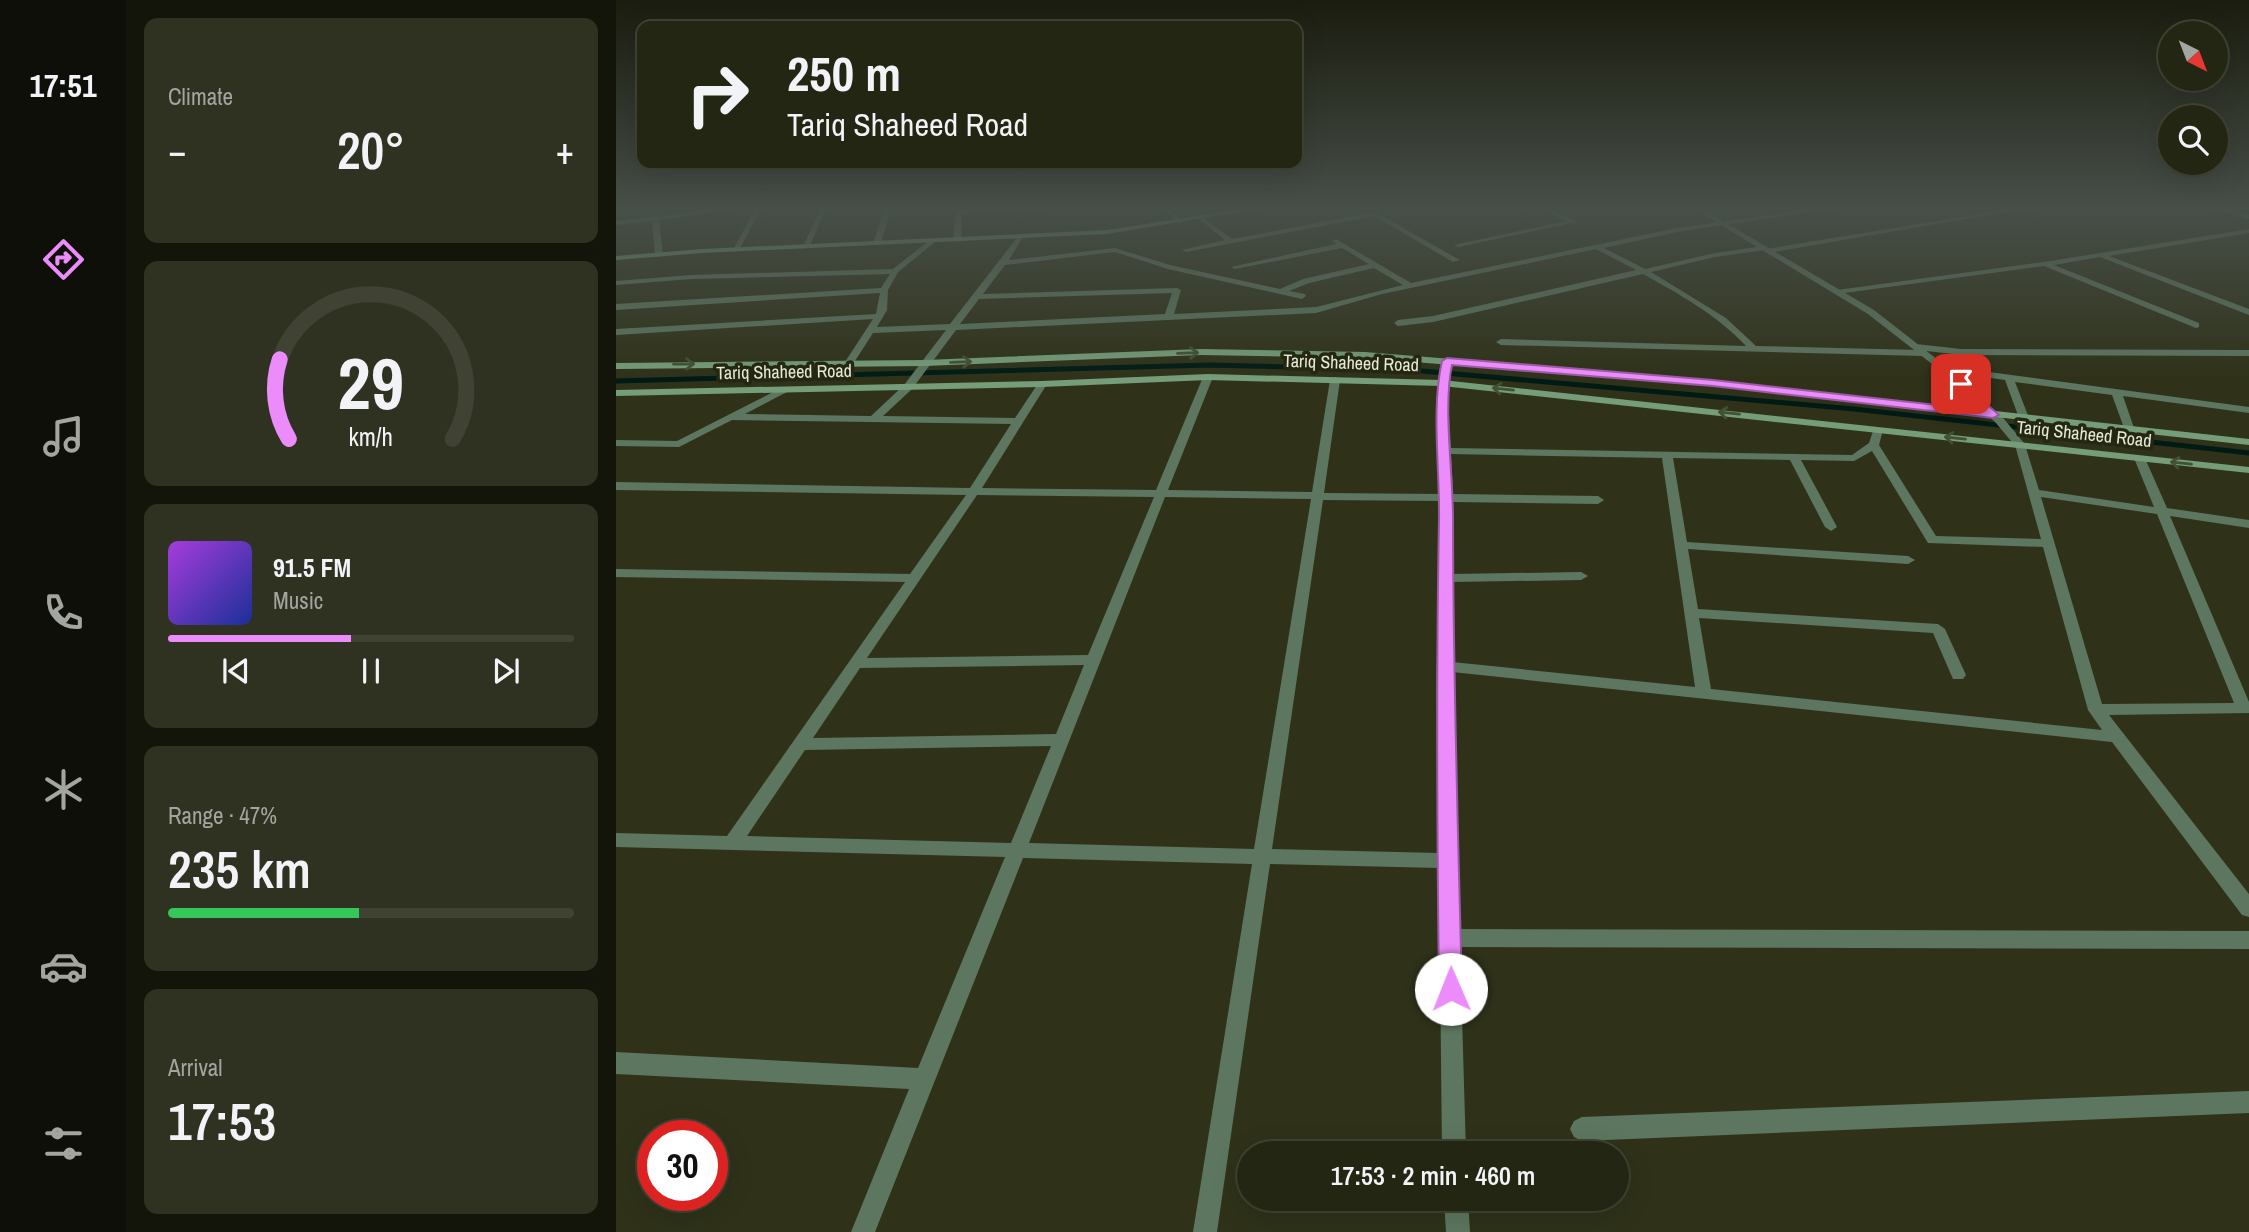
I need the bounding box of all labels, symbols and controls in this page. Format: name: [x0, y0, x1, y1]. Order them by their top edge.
north arrow: [2158, 21, 2228, 91]
map controls: [2158, 21, 2228, 175]
text: 250 m: [787, 40, 901, 106]
icon: right: [672, 49, 763, 140]
text: 17:51: [29, 64, 97, 107]
text: Climate: [168, 81, 233, 112]
text: Tariq Shaheed Road: [787, 103, 1028, 146]
button: search: [2158, 105, 2228, 175]
text: 20°: [337, 115, 405, 185]
text: −: [168, 125, 186, 176]
text: +: [556, 125, 574, 176]
icon: directions: [39, 235, 88, 284]
text: 29: [338, 335, 404, 433]
one-way arrow: [1176, 346, 1199, 359]
street label: Tariq Shaheed Road: [1283, 348, 1419, 377]
pin: [1931, 354, 1991, 414]
one-way arrow: [949, 355, 972, 368]
one-way arrow: [672, 358, 695, 371]
street label: Tariq Shaheed Road: [716, 358, 852, 385]
icon: arrive: [1942, 365, 1980, 403]
one-way arrow: [1492, 382, 1514, 395]
one-way arrow: [1718, 407, 1741, 420]
icon: music: [39, 412, 88, 461]
street label: Tariq Shaheed Road: [2015, 414, 2153, 453]
text: km/h: [349, 420, 393, 454]
one-way arrow: [1944, 431, 1967, 444]
one-way arrow: [2170, 456, 2193, 469]
text: 91.5 FM: [273, 550, 351, 585]
text: Music: [273, 585, 323, 616]
icon: phone: [39, 588, 88, 637]
icon: previous: [217, 652, 255, 690]
icon: pause: [352, 652, 390, 690]
icon: next: [487, 652, 525, 690]
icon: climate: [39, 765, 88, 814]
text: Range · 47%: [168, 800, 277, 831]
text: 235 km: [168, 834, 311, 904]
icon: car: [39, 942, 88, 991]
position arrow: [1414, 952, 1488, 1026]
text: Arrival: [168, 1052, 223, 1083]
text: 17:53: [168, 1086, 276, 1156]
icon: filters: [39, 1119, 88, 1168]
speed limit sign: 30: [637, 1120, 728, 1211]
text: 17:53 · 2 min · 460 m: [1331, 1158, 1535, 1193]

